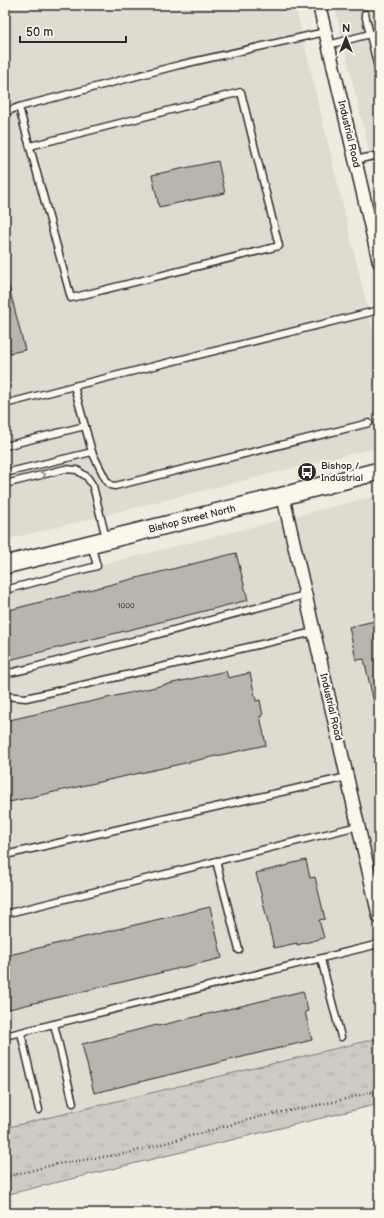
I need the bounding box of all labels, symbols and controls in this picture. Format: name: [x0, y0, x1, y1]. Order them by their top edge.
scale bar: [20, 18, 126, 44]
north arrow: [326, 18, 366, 58]
text: N: [342, 22, 350, 35]
text: 50 m: [26, 25, 53, 40]
street label: Industrial Road: [335, 99, 363, 169]
place label: Bishop / Industrial: [321, 460, 363, 484]
bus stop icon: Bishop / Industrial: [296, 461, 318, 483]
one-way arrow: [40, 471, 46, 479]
street label: Bishop Street North: [147, 502, 237, 536]
house number: 1000: [117, 601, 135, 610]
street label: Industrial Road: [317, 672, 345, 742]

